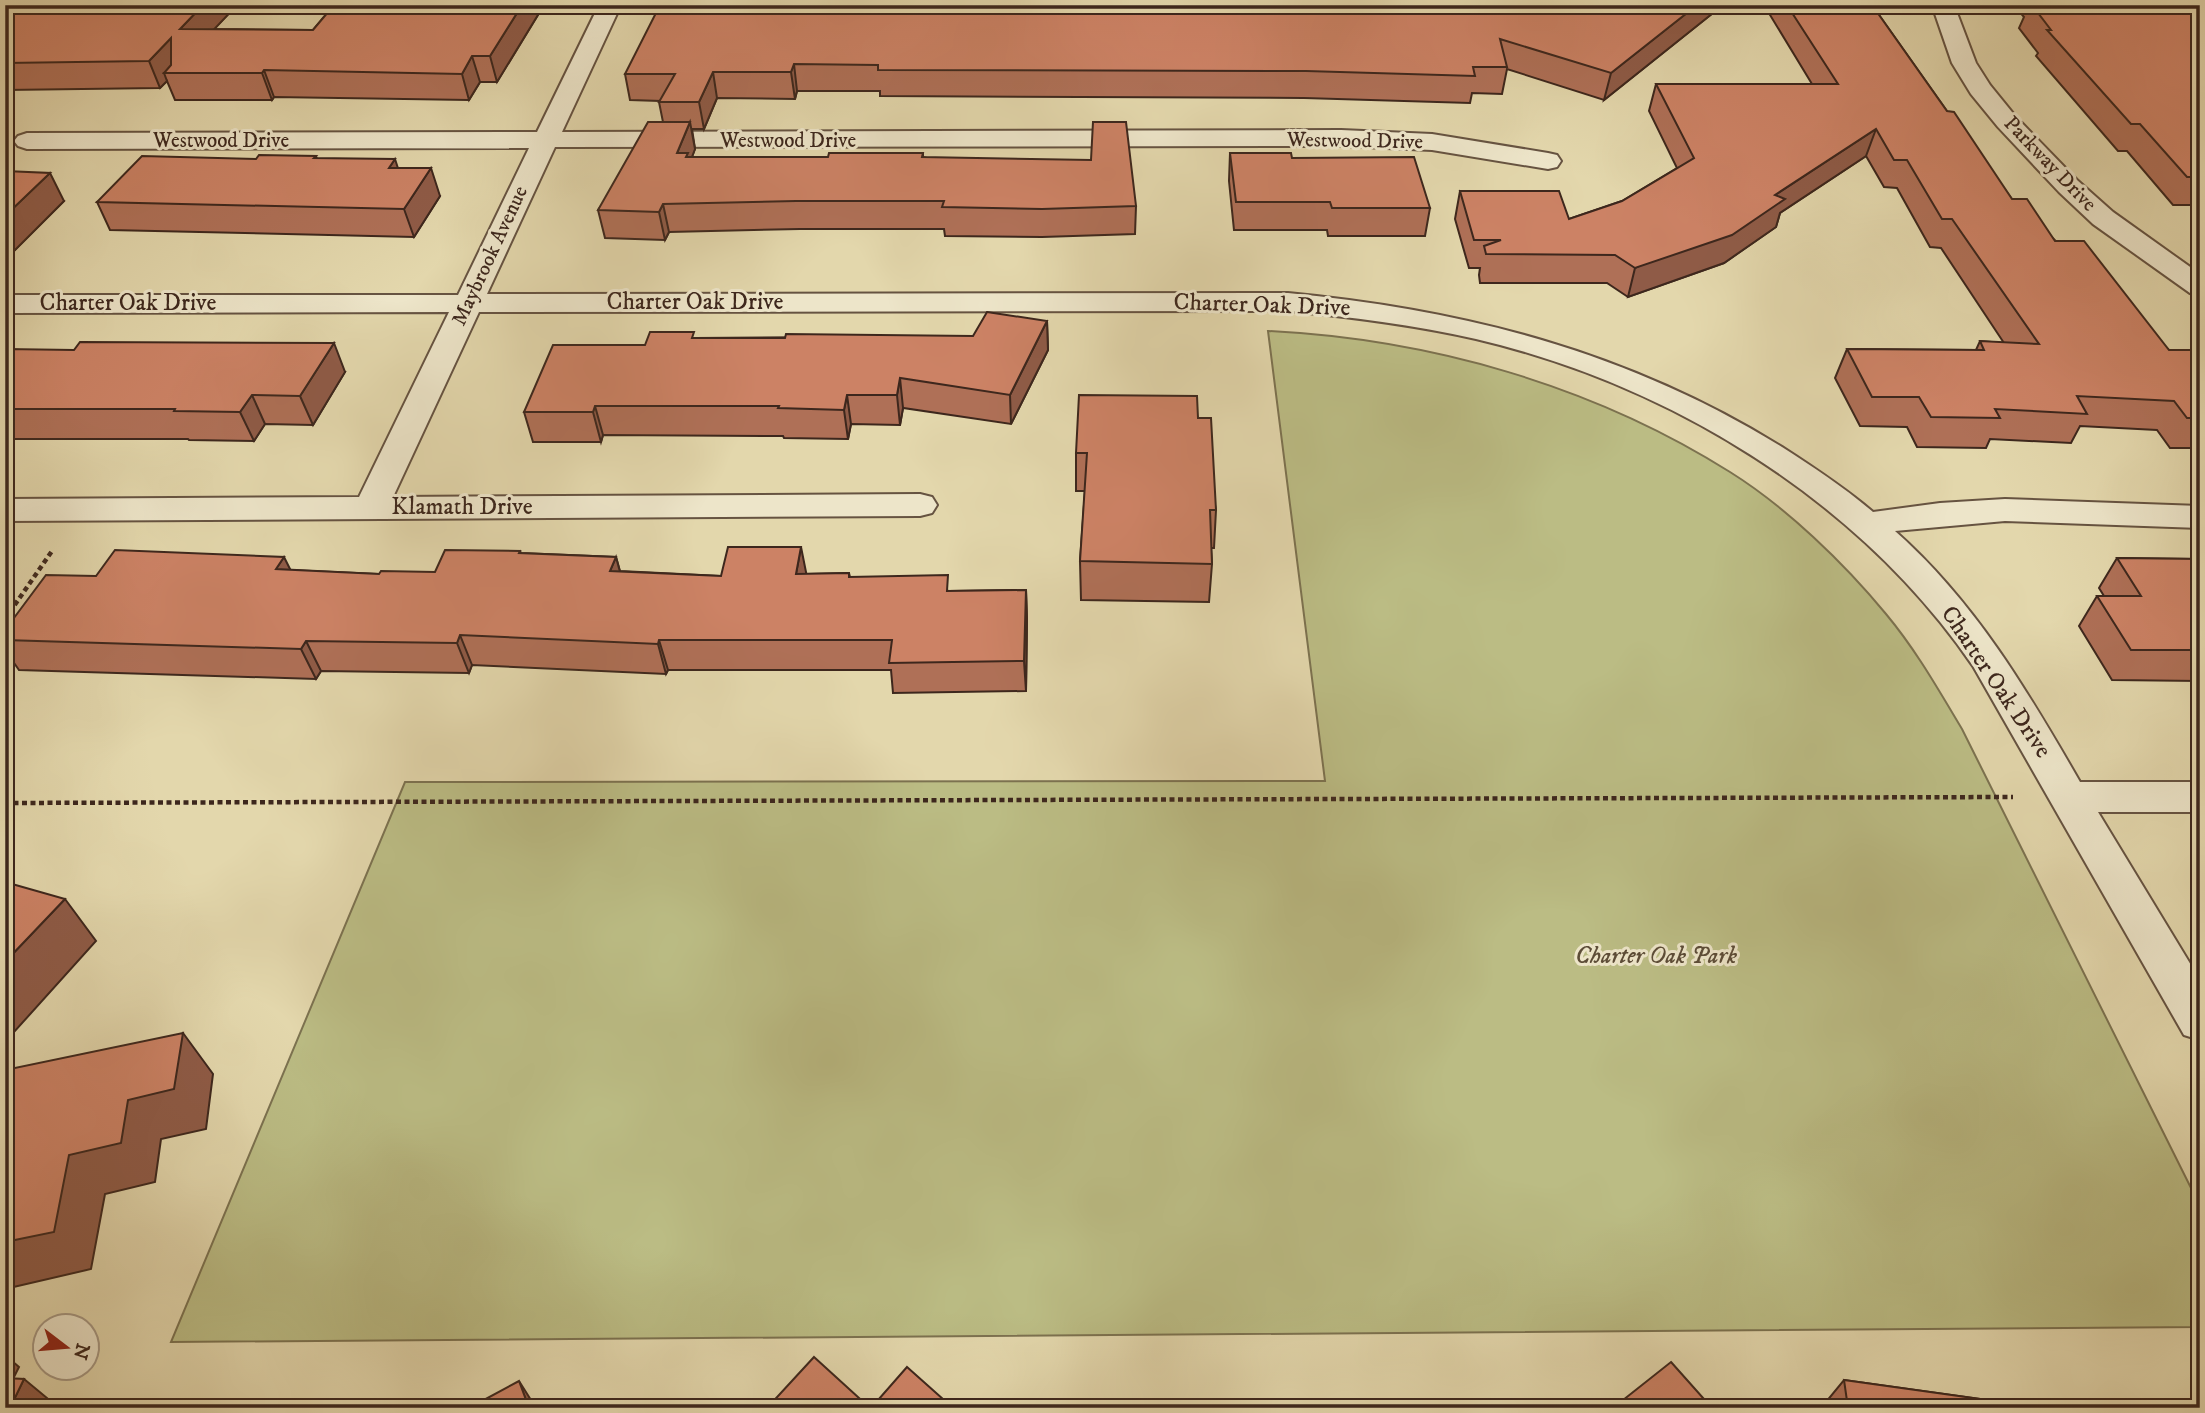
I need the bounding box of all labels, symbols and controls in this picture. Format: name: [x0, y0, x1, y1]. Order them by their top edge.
street label: Parkway Drive: [1998, 111, 2102, 217]
street label: Westwood Drive: [1286, 127, 1424, 155]
street label: Westwood Drive: [152, 128, 289, 154]
street label: Westwood Drive: [719, 128, 856, 154]
street label: Maybrook Avenue: [446, 182, 534, 330]
street label: Charter Oak Drive: [606, 287, 784, 317]
street label: Charter Oak Drive: [1173, 287, 1351, 323]
street label: Charter Oak Drive: [39, 288, 217, 318]
street label: Klamath Drive: [391, 492, 533, 522]
street label: Charter Oak Drive: [1934, 600, 2058, 764]
park label: Charter Oak Park: [1575, 941, 1737, 971]
north arrow: [32, 1312, 102, 1382]
text: N: [68, 1341, 94, 1362]

